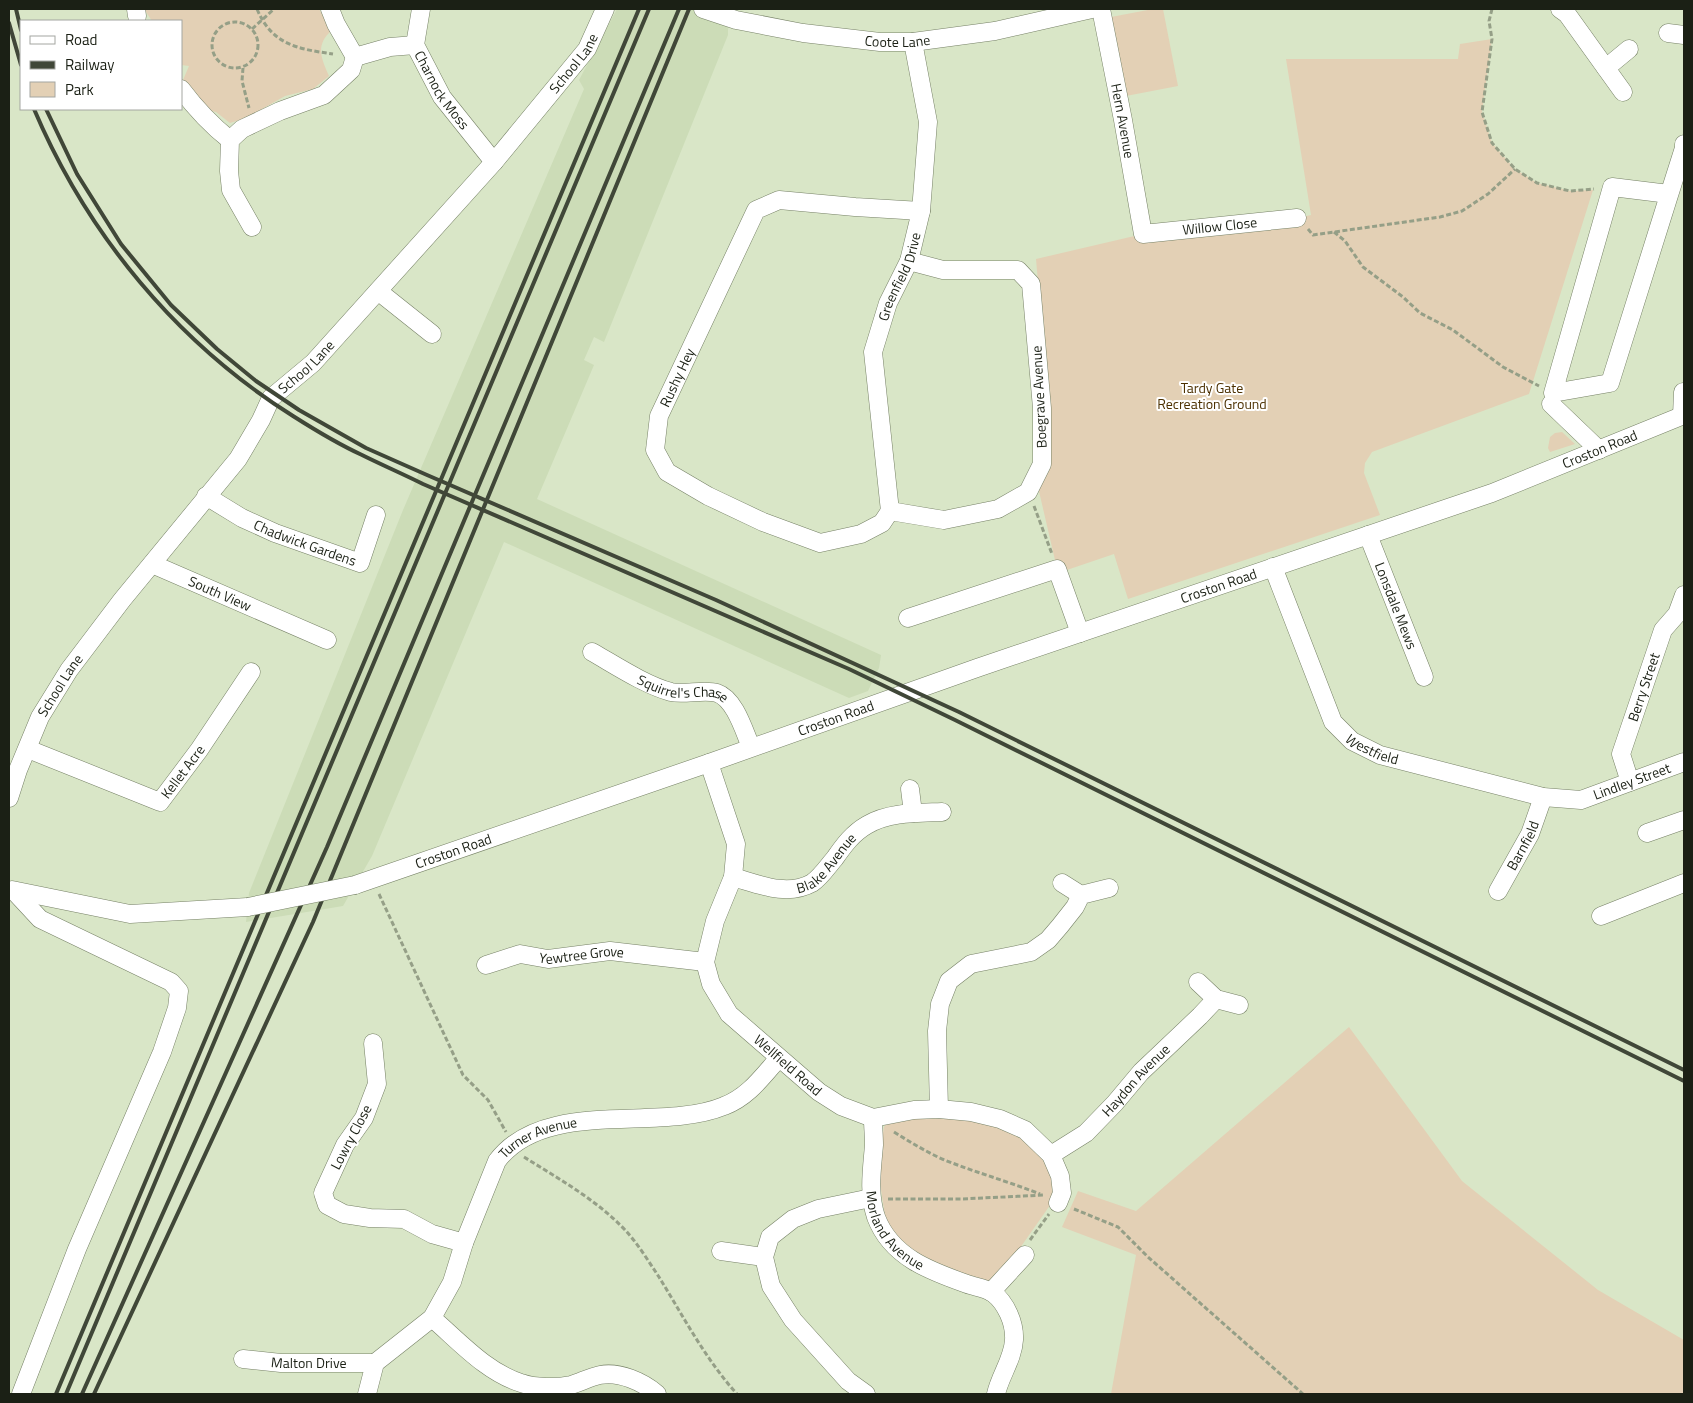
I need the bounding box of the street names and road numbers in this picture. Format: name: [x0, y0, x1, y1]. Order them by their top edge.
street label: Coote Lane: [864, 29, 931, 52]
street label: School Lane: [544, 30, 603, 98]
street label: Charnock Moss: [410, 47, 475, 134]
street label: Hern Avenue: [1106, 82, 1141, 160]
street label: Willow Close: [1181, 211, 1258, 240]
street label: Greenfield Drive: [872, 230, 925, 323]
street label: School Lane: [273, 335, 339, 398]
street label: Rushy Hey: [654, 344, 700, 410]
street label: Boegrave Avenue: [1025, 345, 1052, 449]
street label: Croston Road: [1559, 424, 1640, 473]
street label: Chadwick Gardens: [250, 514, 359, 571]
street label: Lonsdale Mews: [1370, 559, 1423, 652]
street label: Croston Road: [1177, 563, 1260, 608]
street label: South View: [185, 570, 255, 616]
street label: School Lane: [32, 650, 87, 721]
street label: Berry Street: [1622, 650, 1665, 724]
street label: Squirrel's Chase: [634, 669, 734, 707]
street label: Croston Road: [795, 694, 877, 741]
street label: Westfield: [1341, 729, 1401, 769]
street label: Kellet Acre: [155, 741, 210, 803]
street label: Lindley Street: [1590, 757, 1673, 805]
street label: Barnfield: [1501, 818, 1544, 874]
street label: Croston Road: [412, 828, 494, 874]
street label: Blake Avenue: [794, 828, 860, 898]
street label: Yewtree Grove: [537, 940, 625, 969]
street label: Wellfield Road: [749, 1029, 827, 1100]
street label: Haydon Avenue: [1097, 1039, 1174, 1121]
street label: Lowry Close: [325, 1100, 377, 1173]
street label: Turner Avenue: [493, 1111, 578, 1163]
street label: Morland Avenue: [861, 1190, 928, 1275]
street label: Malton Drive: [270, 1351, 347, 1373]

